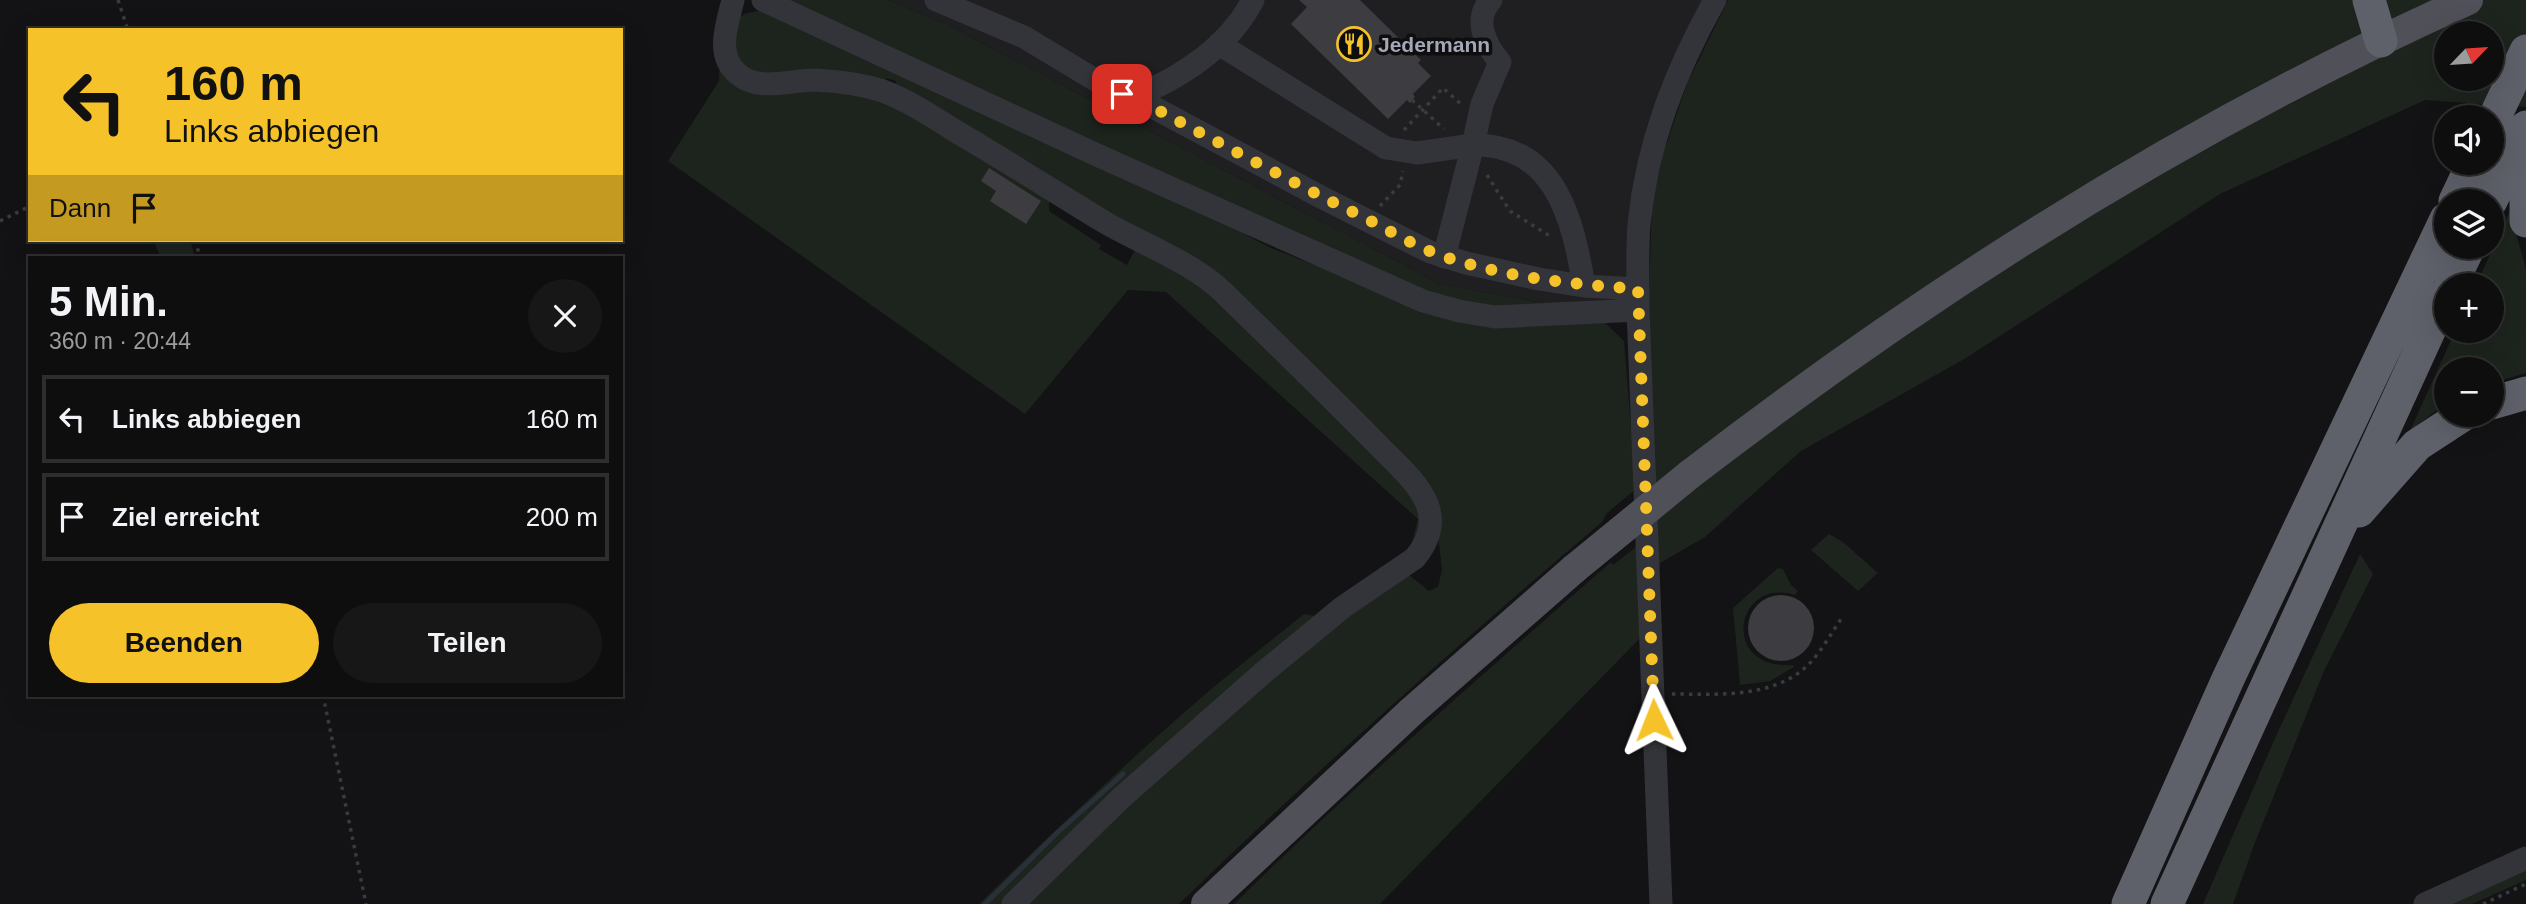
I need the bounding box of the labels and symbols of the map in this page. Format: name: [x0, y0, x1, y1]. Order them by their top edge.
north arrow: [2434, 21, 2504, 91]
restaurant icon: Jedermann: [1335, 25, 1373, 63]
place label: Jedermann: [1378, 33, 1490, 56]
pin: [1092, 64, 1152, 124]
position arrow: [1617, 683, 1691, 757]

